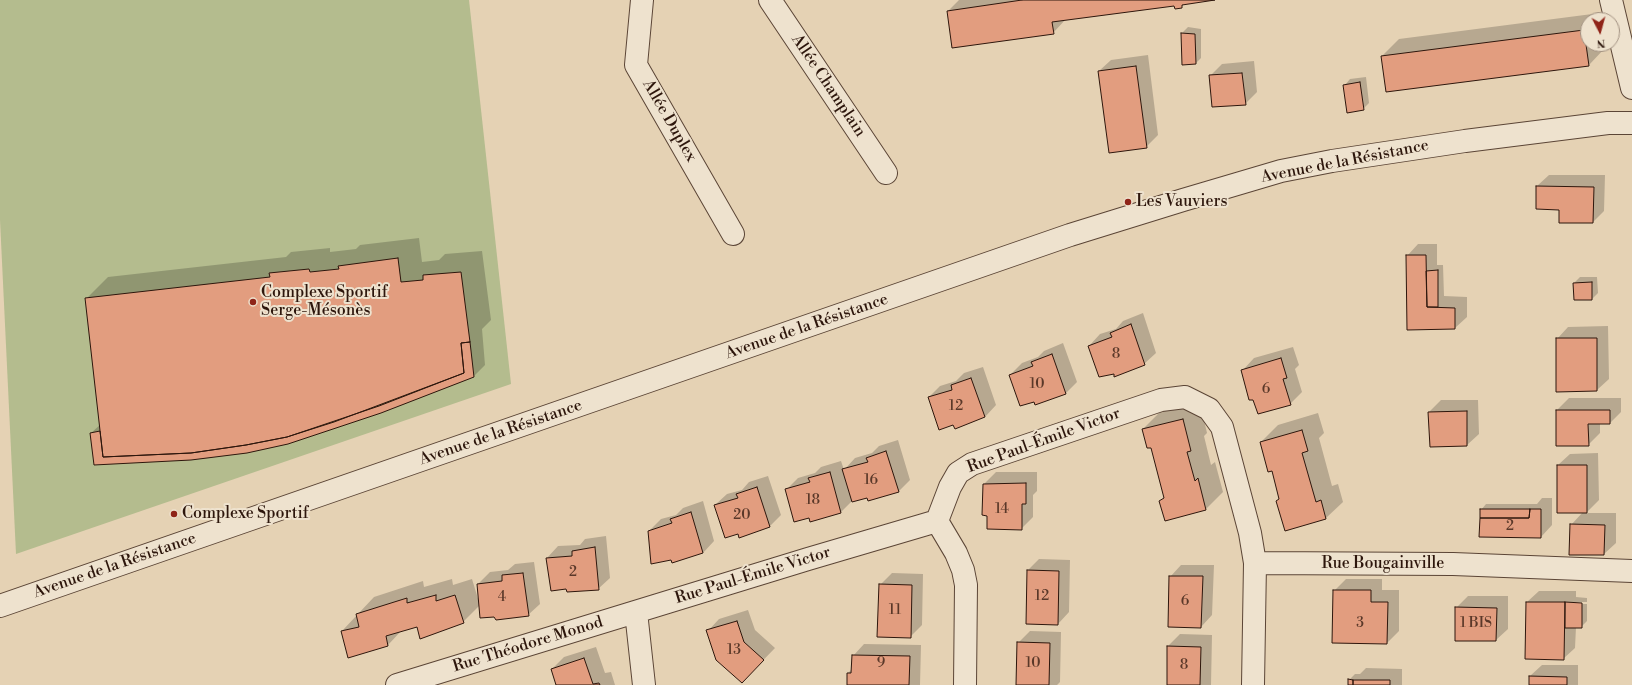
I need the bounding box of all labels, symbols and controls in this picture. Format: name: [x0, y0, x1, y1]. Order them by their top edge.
north arrow: [1580, 12, 1620, 52]
street label: Allée Champlain: [787, 31, 869, 141]
text: N: [1596, 36, 1606, 50]
street label: Allée Duplex: [638, 77, 700, 165]
street label: Avenue de la Résistance: [1259, 136, 1431, 188]
place label: Les Vauviers: [1136, 192, 1228, 212]
marker: Les Vauviers: [1123, 197, 1133, 207]
place label: Complexe Sportif Serge-Mésonès: [261, 283, 388, 321]
street label: Avenue de la Résistance: [723, 290, 891, 364]
marker: Complexe Sportif Serge-Mésonès: [248, 297, 258, 307]
house number: 8: [1112, 347, 1120, 363]
house number: 10: [1030, 377, 1044, 393]
house number: 6: [1262, 382, 1270, 398]
street label: Avenue de la Résistance: [417, 396, 585, 470]
house number: 12: [949, 399, 963, 415]
street label: Rue Paul-Émile Victor: [965, 404, 1123, 478]
house number: 16: [864, 473, 878, 489]
house number: 18: [806, 493, 820, 509]
house number: 14: [995, 502, 1009, 518]
place label: Complexe Sportif: [182, 504, 309, 524]
house number: 20: [733, 508, 751, 524]
marker: Complexe Sportif: [169, 509, 179, 519]
house number: 2: [1506, 519, 1514, 535]
street label: Avenue de la Résistance: [31, 529, 199, 603]
street label: Rue Paul-Émile Victor: [673, 543, 833, 609]
street label: Rue Bougainville: [1322, 554, 1444, 574]
house number: 2: [569, 565, 577, 581]
house number: 12: [1035, 589, 1049, 605]
house number: 4: [498, 590, 506, 606]
house number: 6: [1181, 594, 1189, 610]
house number: 11: [889, 603, 901, 619]
street label: Rue Théodore Monod: [451, 613, 605, 677]
house number: 3: [1356, 616, 1364, 632]
house number: 1 BIS: [1460, 616, 1492, 632]
house number: 13: [727, 643, 741, 659]
house number: 9: [877, 656, 885, 672]
house number: 10: [1026, 656, 1040, 672]
house number: 8: [1180, 658, 1188, 674]

